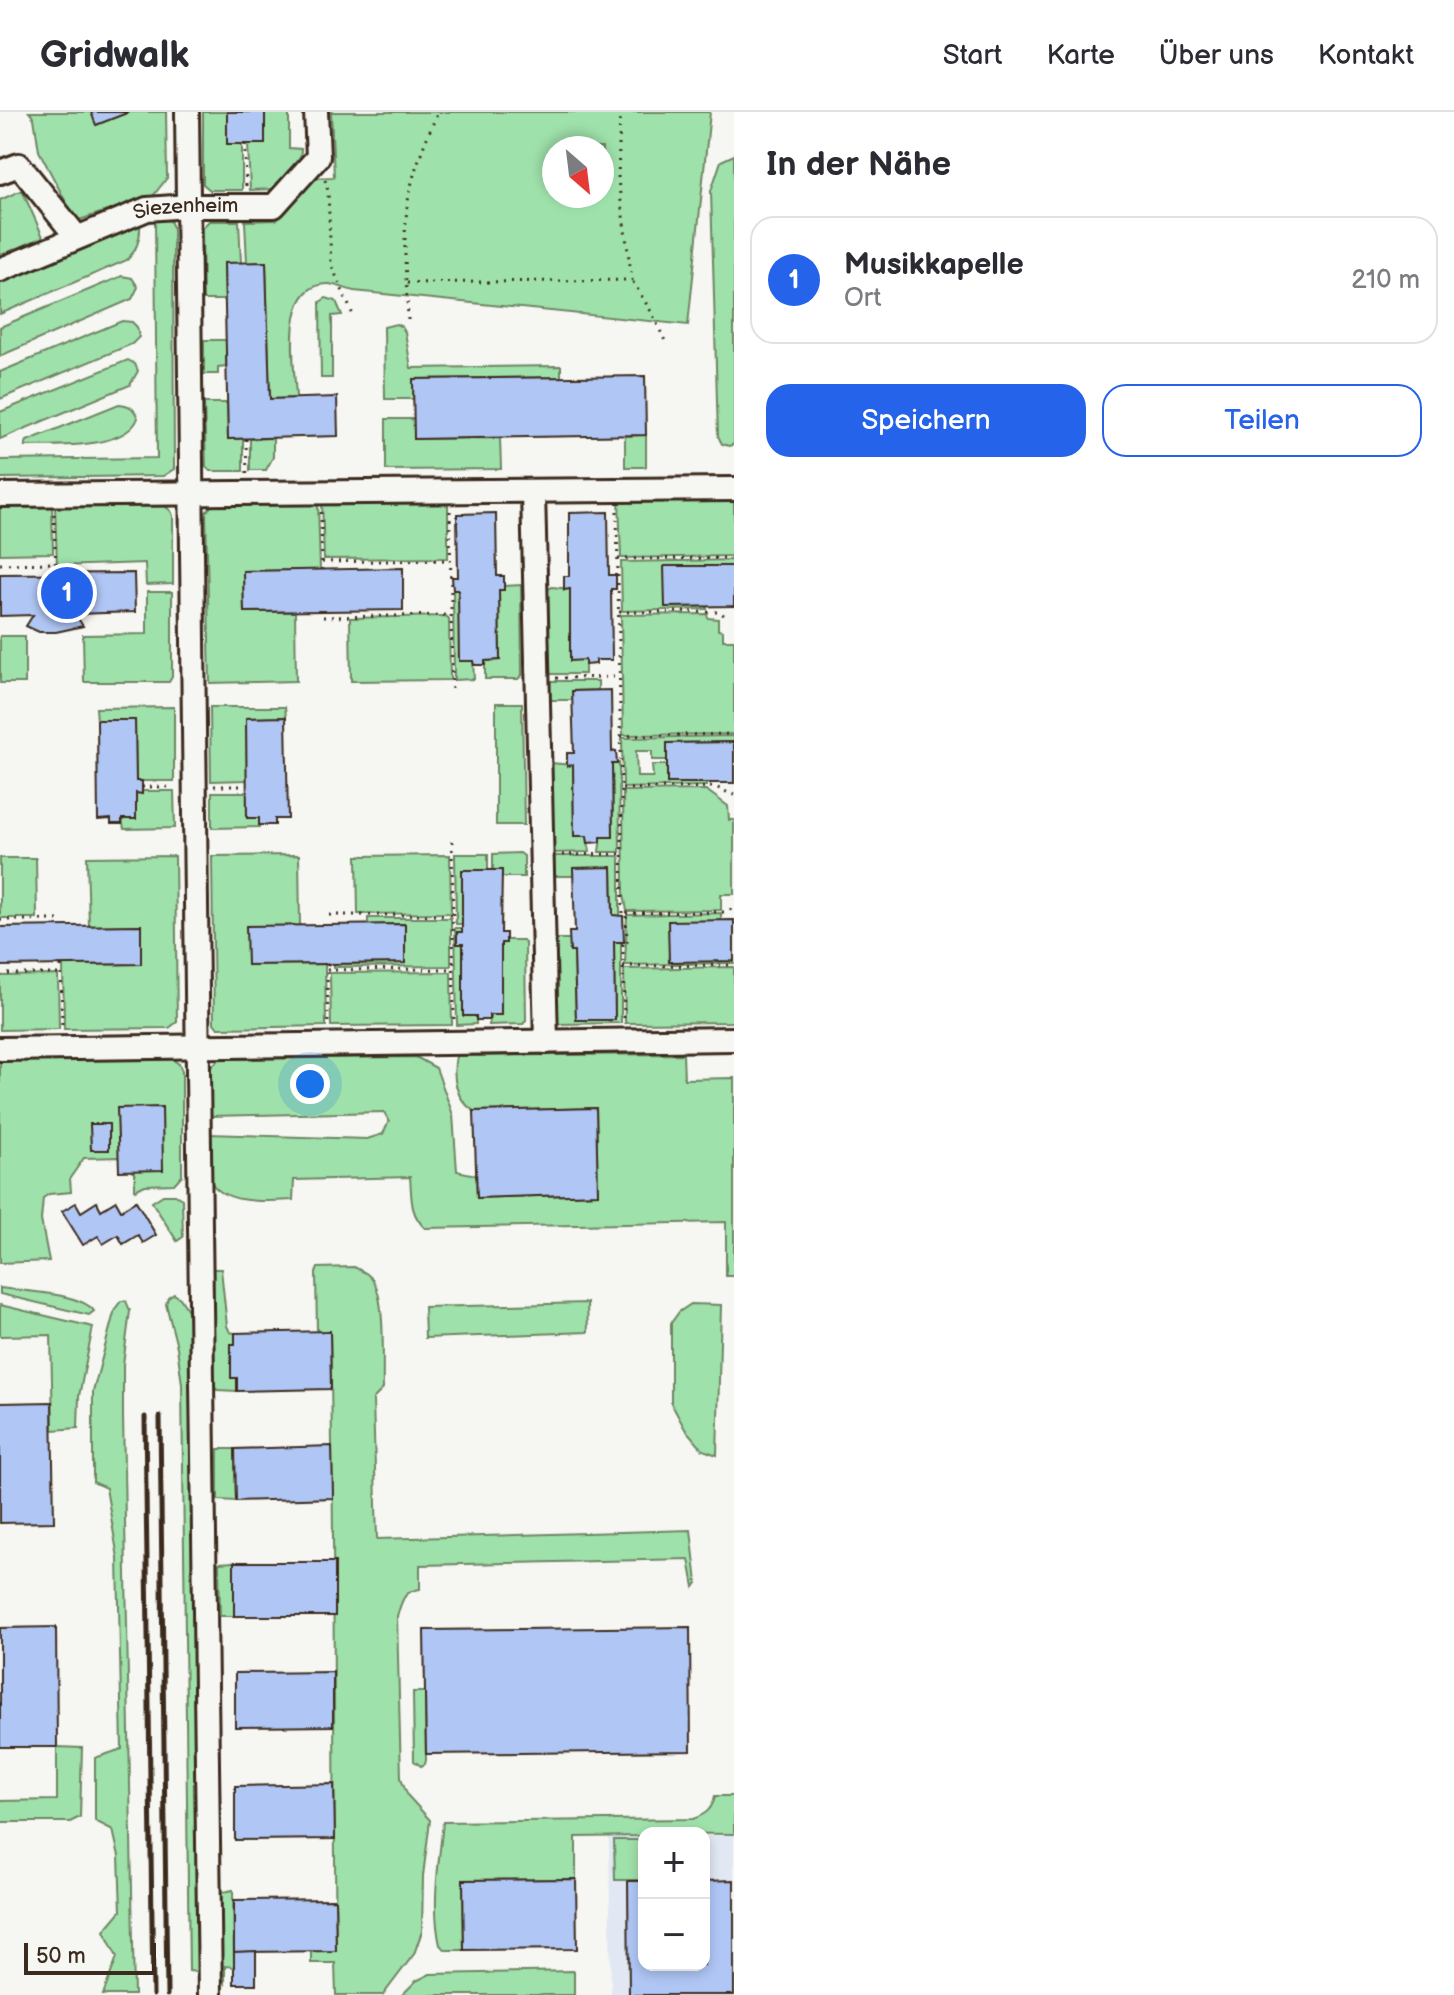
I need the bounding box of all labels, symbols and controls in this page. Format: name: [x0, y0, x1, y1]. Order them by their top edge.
text: Gridwalk: [40, 33, 189, 78]
text: Start: [943, 39, 1002, 72]
text: Karte: [1046, 39, 1115, 72]
text: Über uns: [1159, 39, 1274, 72]
text: Kontakt: [1318, 39, 1414, 72]
north arrow: [542, 136, 614, 208]
text: In der Nähe: [766, 144, 951, 185]
street label: Siezenheim: [130, 194, 238, 225]
text: Musikkapelle: [844, 247, 1024, 283]
text: 1: [789, 265, 799, 296]
text: 210 m: [1351, 265, 1420, 296]
text: Ort: [844, 283, 881, 314]
button: Speichern: [766, 384, 1086, 457]
button: Teilen: [1102, 384, 1422, 457]
pin: 1: [41, 563, 93, 623]
your location: [290, 1064, 330, 1104]
map controls: [638, 1827, 710, 1971]
button: +: [638, 1827, 710, 1899]
button: −: [638, 1899, 710, 1971]
scale bar: [24, 1939, 156, 1975]
text: 50 m: [36, 1943, 86, 1970]

